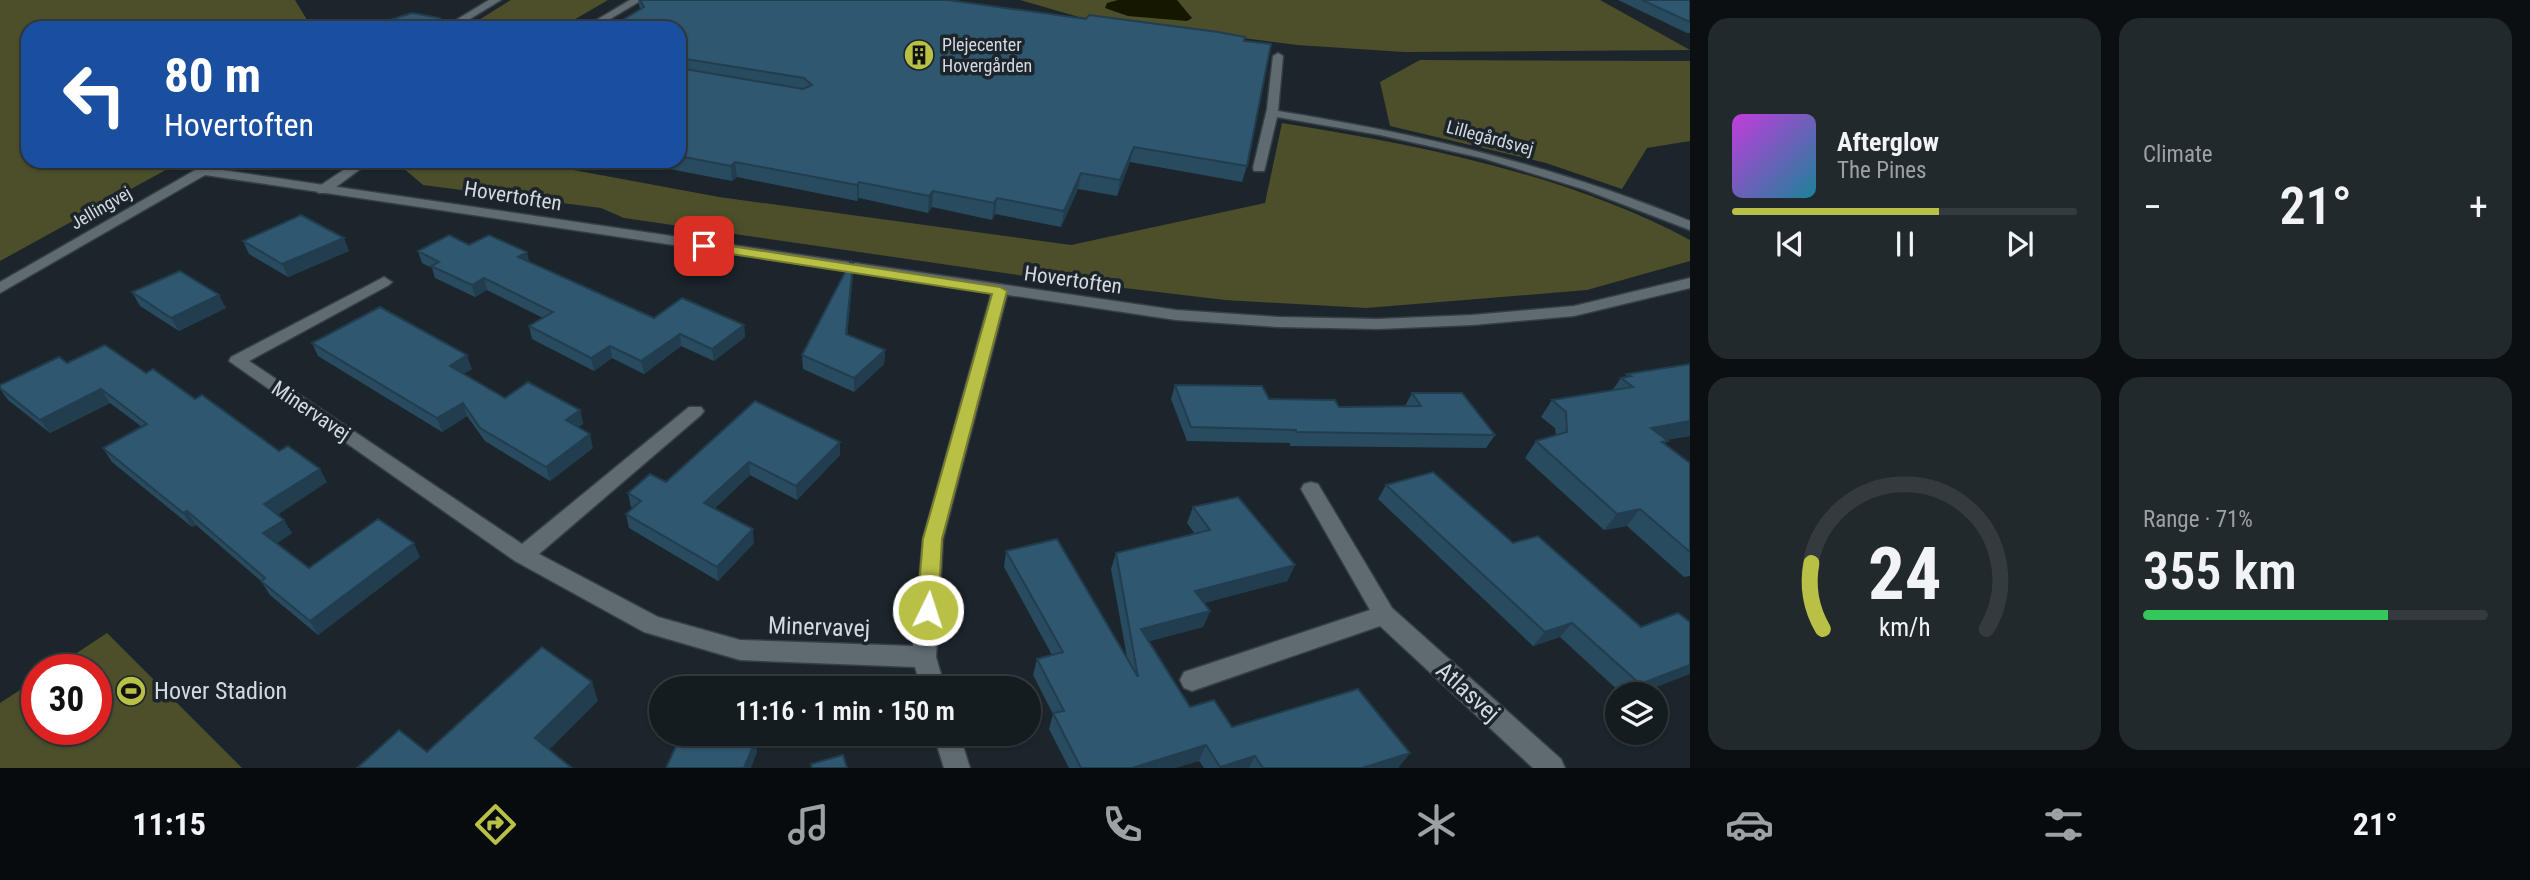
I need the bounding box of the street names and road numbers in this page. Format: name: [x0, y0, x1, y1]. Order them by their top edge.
street label: Lillegårdsvej: [1444, 116, 1536, 159]
street label: Hovertoften: [463, 176, 563, 216]
street label: Jellingvej: [66, 182, 135, 233]
street label: Hovertoften: [1023, 261, 1123, 299]
street label: Minervavej: [267, 376, 355, 446]
street label: Minervavej: [767, 611, 871, 643]
street label: Atlasvej: [1431, 656, 1505, 728]

